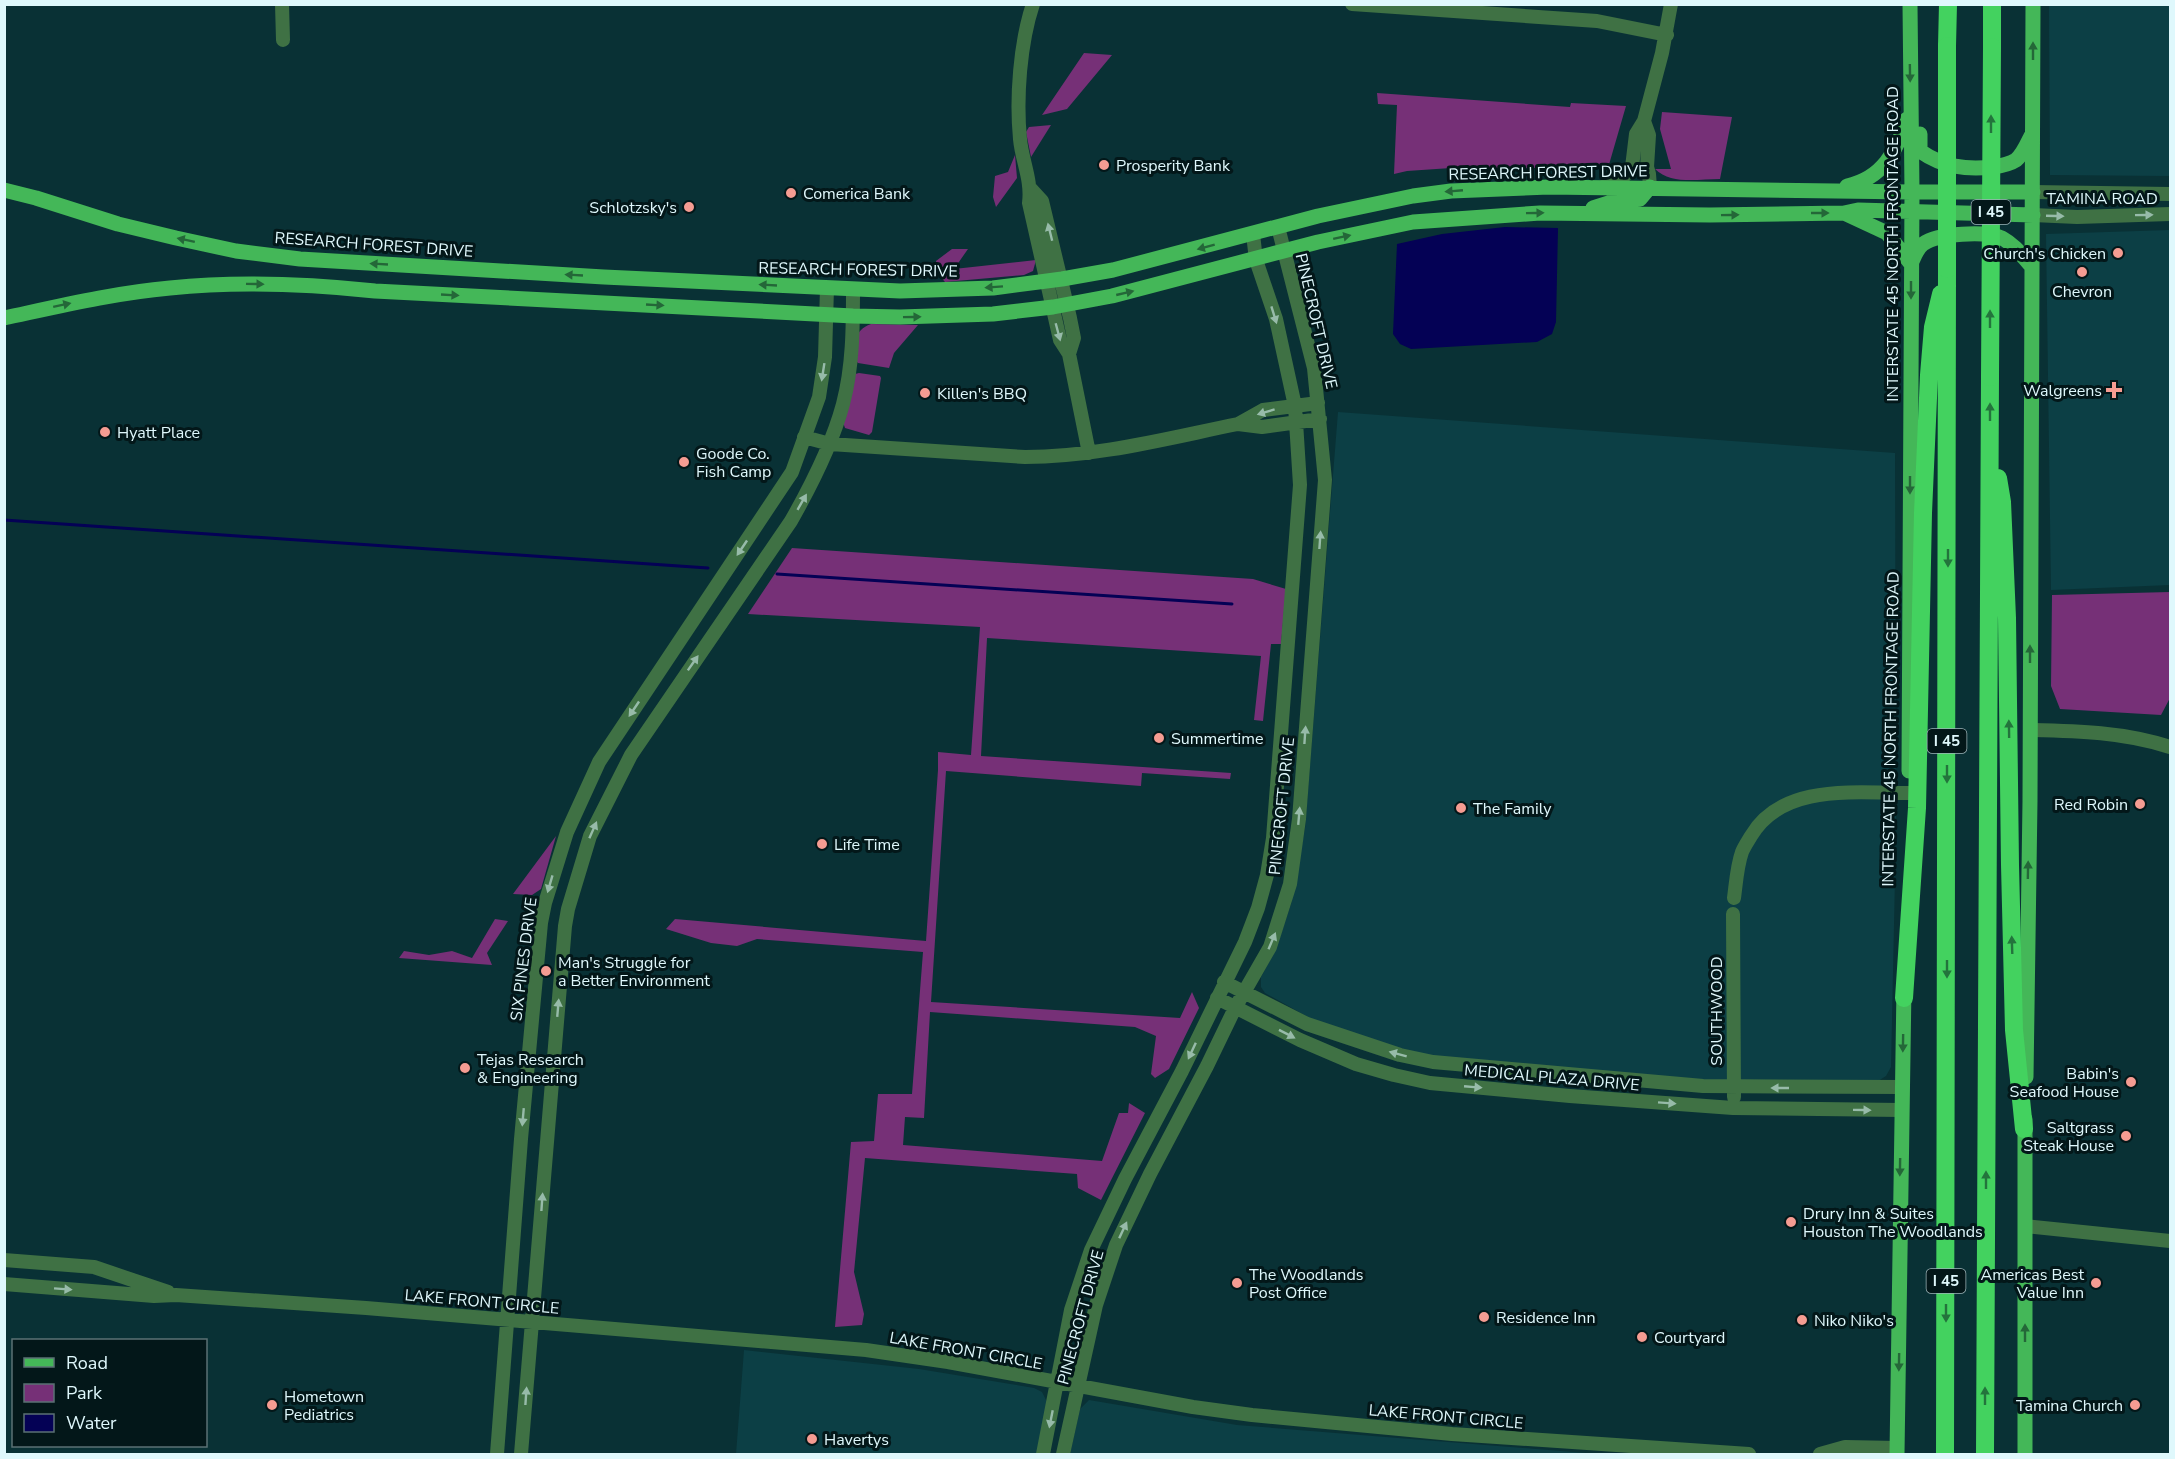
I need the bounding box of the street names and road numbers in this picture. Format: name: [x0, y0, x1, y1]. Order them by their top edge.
street label: INTERSTATE 45 NORTH FRONTAGE ROAD: [1882, 86, 1904, 402]
street label: RESEARCH FOREST DRIVE: [1448, 160, 1648, 186]
street label: TAMINA ROAD: [2046, 188, 2158, 210]
road number: I 45: [1972, 200, 2010, 224]
street label: RESEARCH FOREST DRIVE: [274, 227, 474, 263]
street label: PINECROFT DRIVE: [1290, 251, 1342, 391]
street label: RESEARCH FOREST DRIVE: [758, 257, 958, 283]
street label: INTERSTATE 45 NORTH FRONTAGE ROAD: [1877, 571, 1905, 887]
road number: I 45: [1928, 729, 1966, 753]
street label: PINECROFT DRIVE: [1264, 736, 1300, 876]
street label: SIX PINES DRIVE: [505, 896, 543, 1022]
street label: SOUTHWOOD: [1706, 956, 1728, 1066]
street label: MEDICAL PLAZA DRIVE: [1463, 1059, 1641, 1097]
street label: PINECROFT DRIVE: [1052, 1247, 1110, 1387]
road number: I 45: [1926, 1269, 1966, 1293]
street label: LAKE FRONT CIRCLE: [404, 1284, 560, 1320]
street label: LAKE FRONT CIRCLE: [888, 1327, 1044, 1375]
street label: LAKE FRONT CIRCLE: [1368, 1399, 1524, 1435]

